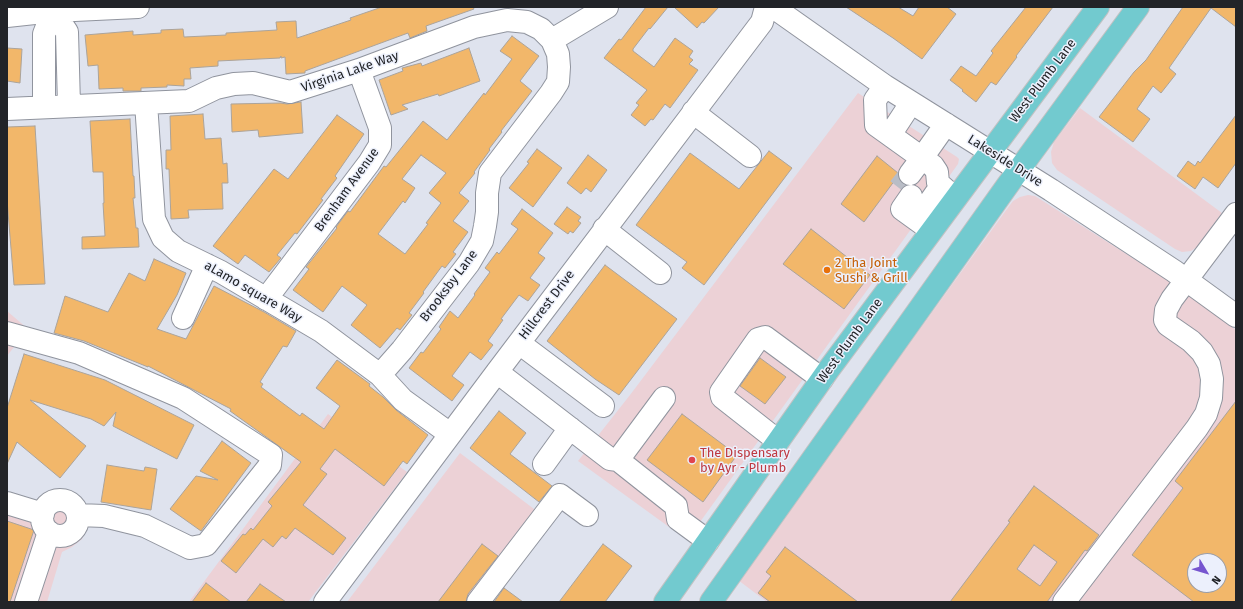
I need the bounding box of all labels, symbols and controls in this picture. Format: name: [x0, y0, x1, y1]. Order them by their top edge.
street label: West Plumb Lane: [1006, 36, 1080, 126]
street label: Virginia Lake Way: [299, 48, 401, 96]
street label: Lakeside Drive: [965, 132, 1045, 190]
street label: Brenham Avenue: [311, 145, 383, 235]
street label: Brooksby Lane: [417, 247, 481, 325]
place label: 2 Tha Joint Sushi & Grill: [835, 255, 908, 286]
street label: aLamo square Way: [201, 258, 305, 326]
marker: 2 Tha Joint Sushi & Grill: [822, 265, 832, 275]
street label: Hillcrest Drive: [516, 267, 578, 343]
street label: West Plumb Lane: [814, 296, 886, 386]
place label: The Dispensary by Ayr - Plumb: [700, 445, 790, 476]
marker: The Dispensary by Ayr - Plumb: [687, 455, 697, 465]
north arrow: [1187, 553, 1227, 593]
text: N: [1209, 573, 1223, 587]

